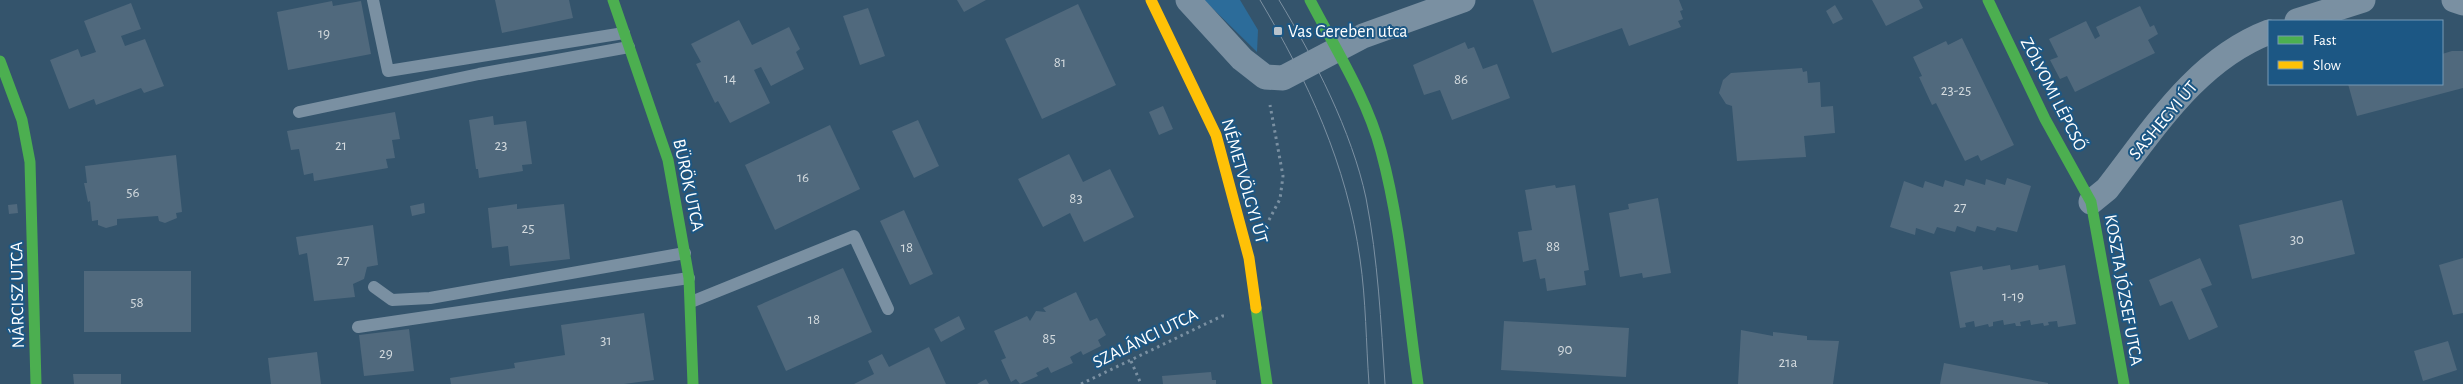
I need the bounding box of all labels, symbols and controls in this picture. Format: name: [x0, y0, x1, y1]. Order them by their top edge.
legend: [2268, 20, 2443, 85]
place label: Vas Gereben utca: [1288, 23, 1408, 41]
marker: Vas Gereben utca: [1272, 25, 1284, 37]
house number: 19: [318, 26, 330, 41]
street label: ZÓLYOMI LÉPCSŐ: [2017, 33, 2092, 154]
text: Fast: [2313, 33, 2337, 48]
house number: 81: [1054, 55, 1066, 70]
text: Slow: [2313, 58, 2341, 73]
house number: 14: [724, 71, 736, 86]
house number: 86: [1454, 72, 1468, 87]
street label: SASHEGYI ÚT: [2124, 76, 2202, 163]
house number: 23-25: [1941, 83, 1971, 98]
street label: NÉMETVÖLGYI ÚT: [1218, 116, 1273, 246]
street label: BÜRÖK UTCA: [669, 137, 709, 234]
house number: 21: [335, 138, 347, 153]
house number: 23: [494, 138, 508, 153]
house number: 16: [797, 170, 809, 185]
house number: 56: [126, 185, 140, 200]
house number: 83: [1069, 191, 1083, 206]
house number: 27: [1953, 200, 1967, 215]
street label: KOSZTA JÓZSEF UTCA: [2101, 213, 2148, 368]
house number: 25: [521, 221, 535, 236]
house number: 30: [2290, 232, 2304, 247]
house number: 88: [1546, 239, 1560, 254]
house number: 18: [901, 240, 913, 255]
street label: NÁRCISZ UTCA: [5, 241, 28, 349]
house number: 27: [336, 253, 350, 268]
house number: 1-19: [2002, 289, 2024, 304]
house number: 58: [130, 295, 144, 310]
street label: SZALÁNCI UTCA: [1089, 303, 1201, 372]
house number: 18: [808, 312, 820, 327]
house number: 85: [1042, 331, 1056, 346]
house number: 31: [600, 333, 612, 348]
house number: 90: [1558, 342, 1573, 357]
house number: 29: [379, 346, 393, 361]
house number: 21a: [1779, 355, 1798, 370]

